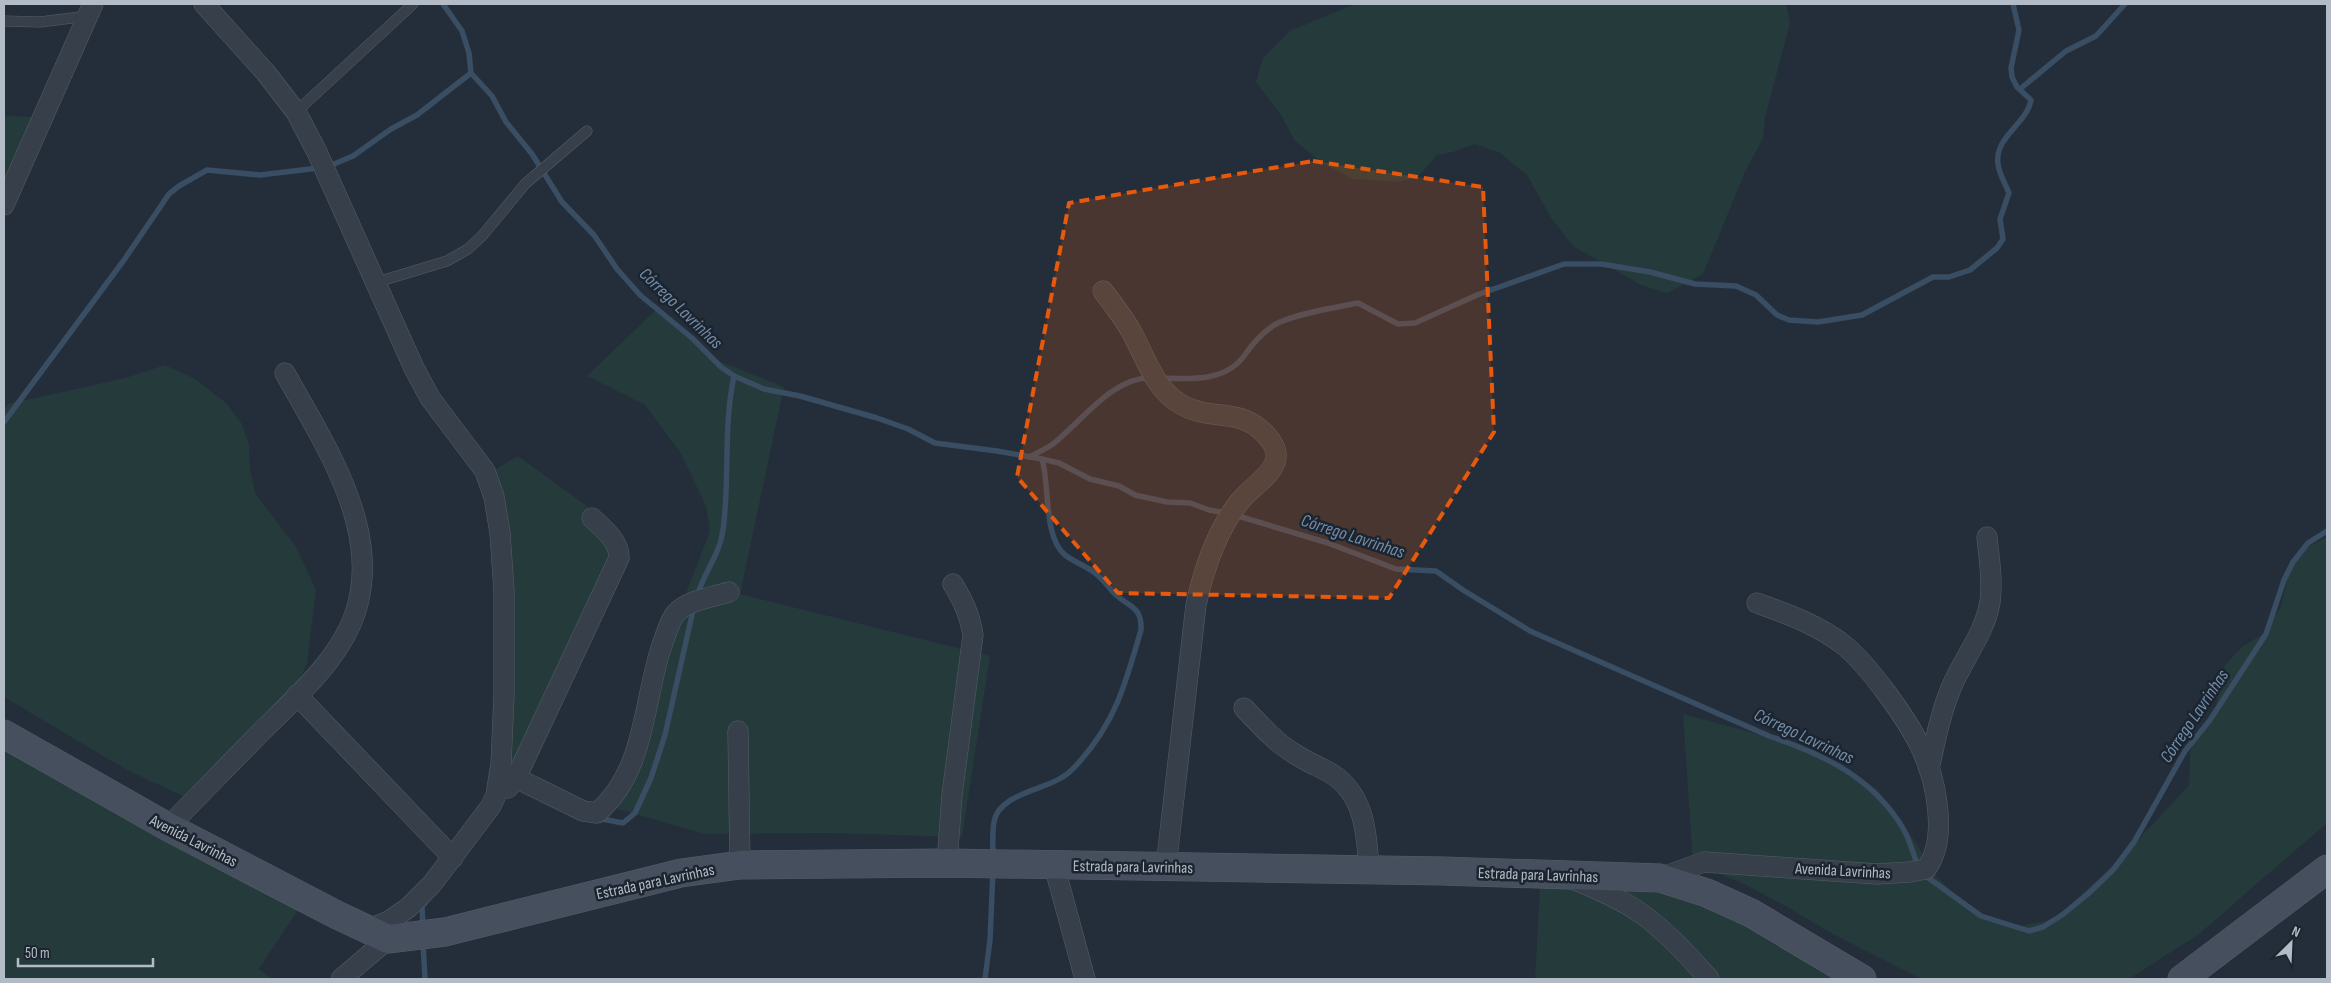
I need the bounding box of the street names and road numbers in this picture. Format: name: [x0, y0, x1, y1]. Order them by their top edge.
street label: Avenida Lavrinhas: [145, 811, 240, 872]
street label: Estrada para Lavrinhas: [1073, 857, 1193, 878]
street label: Avenida Lavrinhas: [1794, 859, 1891, 884]
street label: Estrada para Lavrinhas: [595, 861, 716, 904]
street label: Estrada para Lavrinhas: [1478, 864, 1599, 887]

